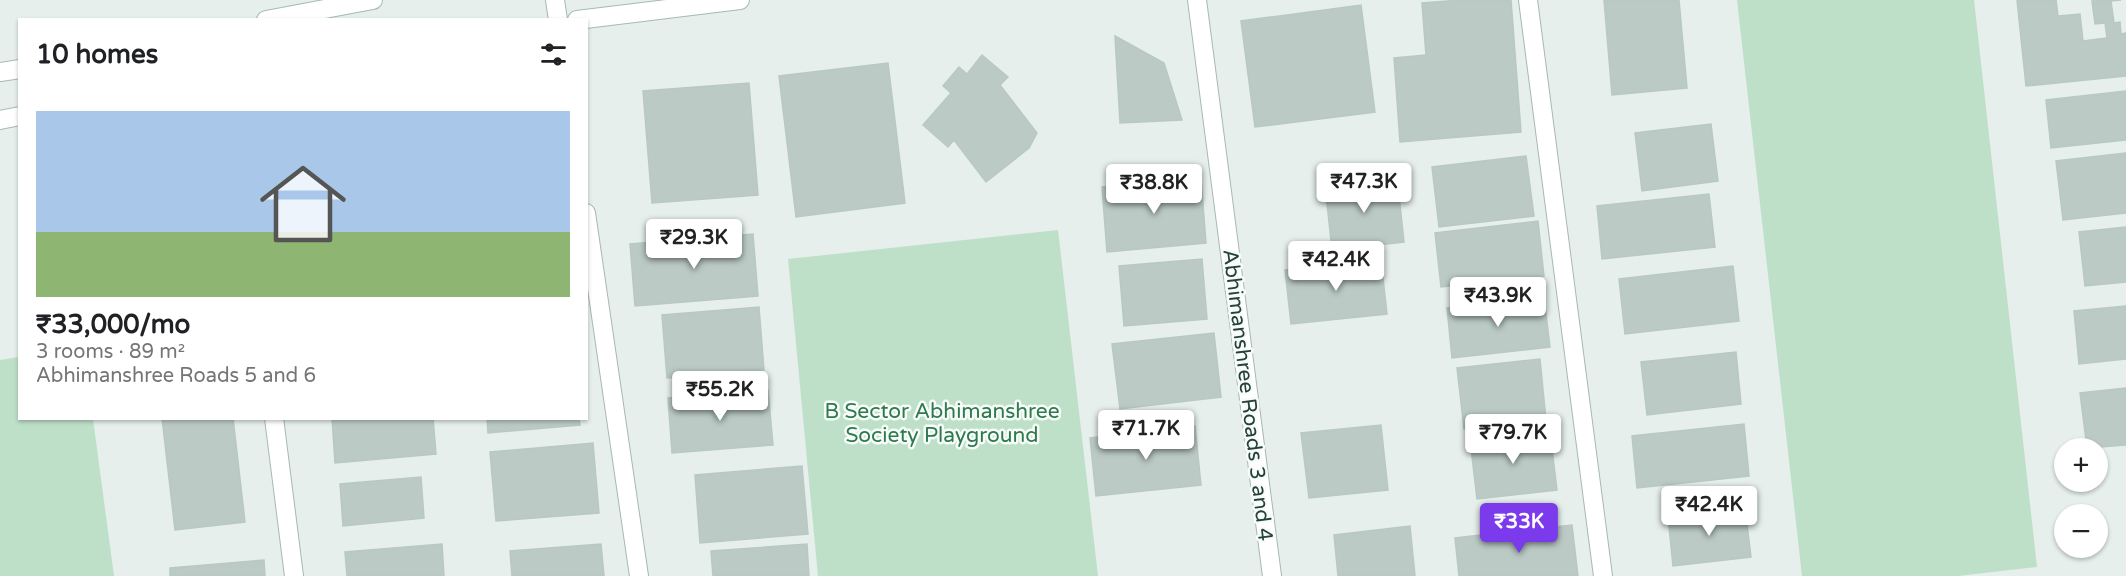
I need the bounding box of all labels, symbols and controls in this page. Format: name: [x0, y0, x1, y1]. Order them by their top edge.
icon: filters: [537, 38, 570, 71]
text: 10 homes: [36, 39, 158, 70]
icon: home: [249, 150, 357, 258]
pin: ₹47.3K: [1315, 163, 1413, 214]
pin: ₹38.8K: [1105, 164, 1203, 215]
text: ₹47.3K: [1331, 170, 1397, 194]
text: ₹38.8K: [1120, 171, 1188, 195]
pin: ₹29.3K: [645, 219, 743, 270]
text: ₹29.3K: [660, 226, 728, 250]
pin: ₹42.4K: [1287, 241, 1385, 292]
street label: Abhimanshree Roads 3 and 4: [1217, 248, 1278, 542]
text: ₹42.4K: [1302, 248, 1370, 272]
pin: ₹43.9K: [1449, 277, 1547, 328]
text: ₹43.9K: [1464, 284, 1532, 308]
text: ₹33,000/mo: [36, 309, 190, 340]
text: 3 rooms · 89 m²: [36, 340, 185, 364]
text: Abhimanshree Roads 5 and 6: [36, 364, 316, 388]
pin: ₹55.2K: [671, 371, 769, 422]
text: ₹55.2K: [686, 378, 754, 402]
park label: B Sector Abhimanshree Society Playground: [824, 399, 1060, 448]
pin: ₹71.7K: [1097, 410, 1195, 461]
pin: ₹79.7K: [1464, 414, 1562, 465]
text: ₹71.7K: [1112, 417, 1180, 441]
text: ₹79.7K: [1479, 421, 1547, 445]
map controls: [2054, 438, 2108, 558]
button: +: [2054, 438, 2108, 492]
pin: ₹42.4K: [1660, 486, 1758, 537]
text: ₹42.4K: [1675, 493, 1743, 517]
pin: ₹33K: [1483, 503, 1555, 554]
button: −: [2054, 504, 2108, 558]
text: ₹33K: [1494, 510, 1544, 534]

